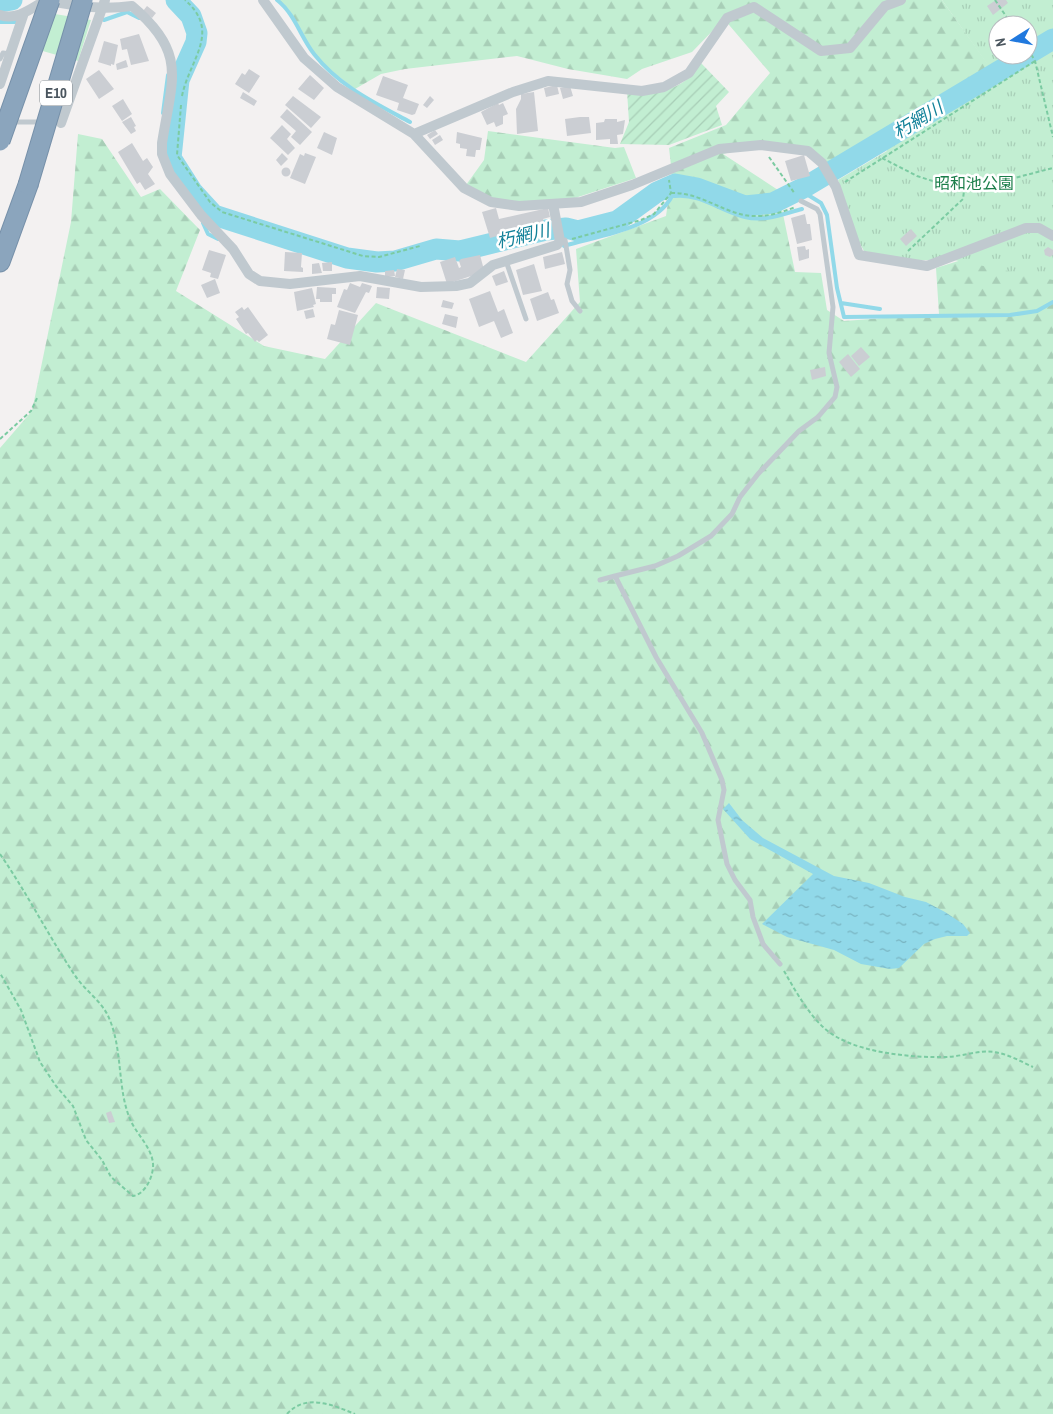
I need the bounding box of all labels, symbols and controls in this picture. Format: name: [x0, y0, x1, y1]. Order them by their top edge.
north arrow: [988, 15, 1038, 65]
text: N: [991, 37, 1010, 48]
road number: E10: [40, 80, 72, 106]
water label: 朽網川: [888, 94, 949, 144]
park label: 昭和池公園: [934, 172, 1014, 194]
water label: 朽網川: [494, 217, 554, 254]

